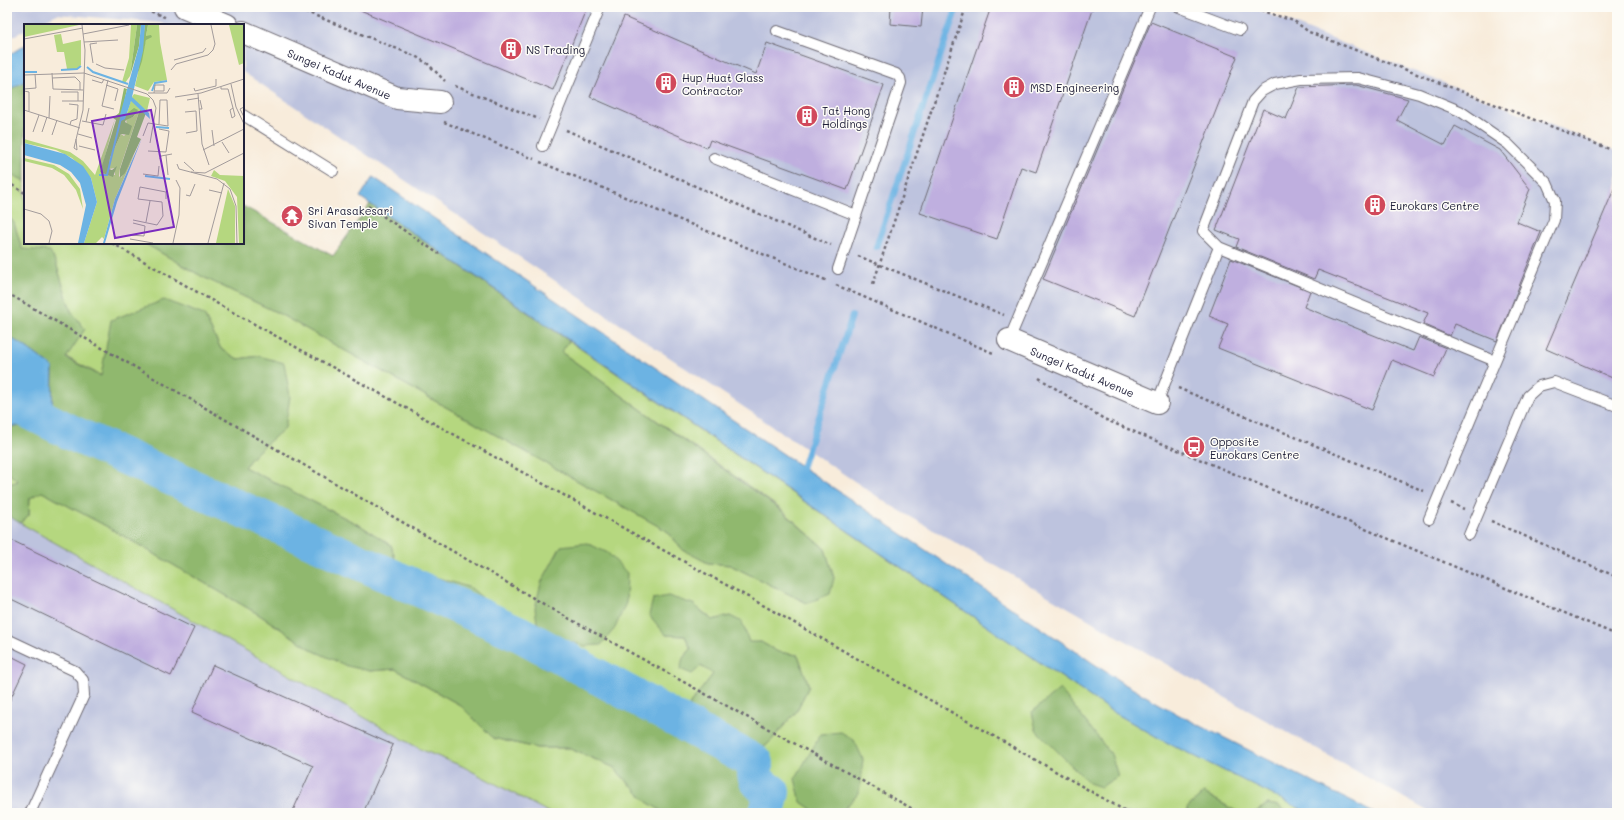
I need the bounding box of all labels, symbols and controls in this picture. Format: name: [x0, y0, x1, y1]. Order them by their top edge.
inset map: [24, 24, 244, 244]
building icon: NS Trading: [498, 36, 524, 62]
place label: NS Trading: [526, 42, 585, 57]
street label: Sungei Kadut Avenue: [285, 45, 394, 102]
building icon: Hup Huat Glass Contractor: [653, 70, 679, 96]
place label: Hup Huat Glass Contractor: [682, 70, 764, 98]
building icon: MSD Engineering: [1001, 74, 1027, 100]
place label: MSD Engineering: [1030, 80, 1119, 95]
building icon: Tat Hong Holdings: [794, 103, 820, 129]
place label: Tat Hong Holdings: [822, 103, 870, 131]
building icon: Eurokars Centre: [1362, 192, 1388, 218]
place label: Eurokars Centre: [1390, 198, 1480, 213]
temple icon: Sri Arasakesari Sivan Temple: [279, 203, 305, 229]
place label: Sri Arasakesari Sivan Temple: [308, 203, 393, 231]
street label: Sungei Kadut Avenue: [1028, 343, 1137, 400]
bus stop icon: Opposite Eurokars Centre: [1181, 434, 1207, 460]
place label: Opposite Eurokars Centre: [1210, 434, 1300, 462]

